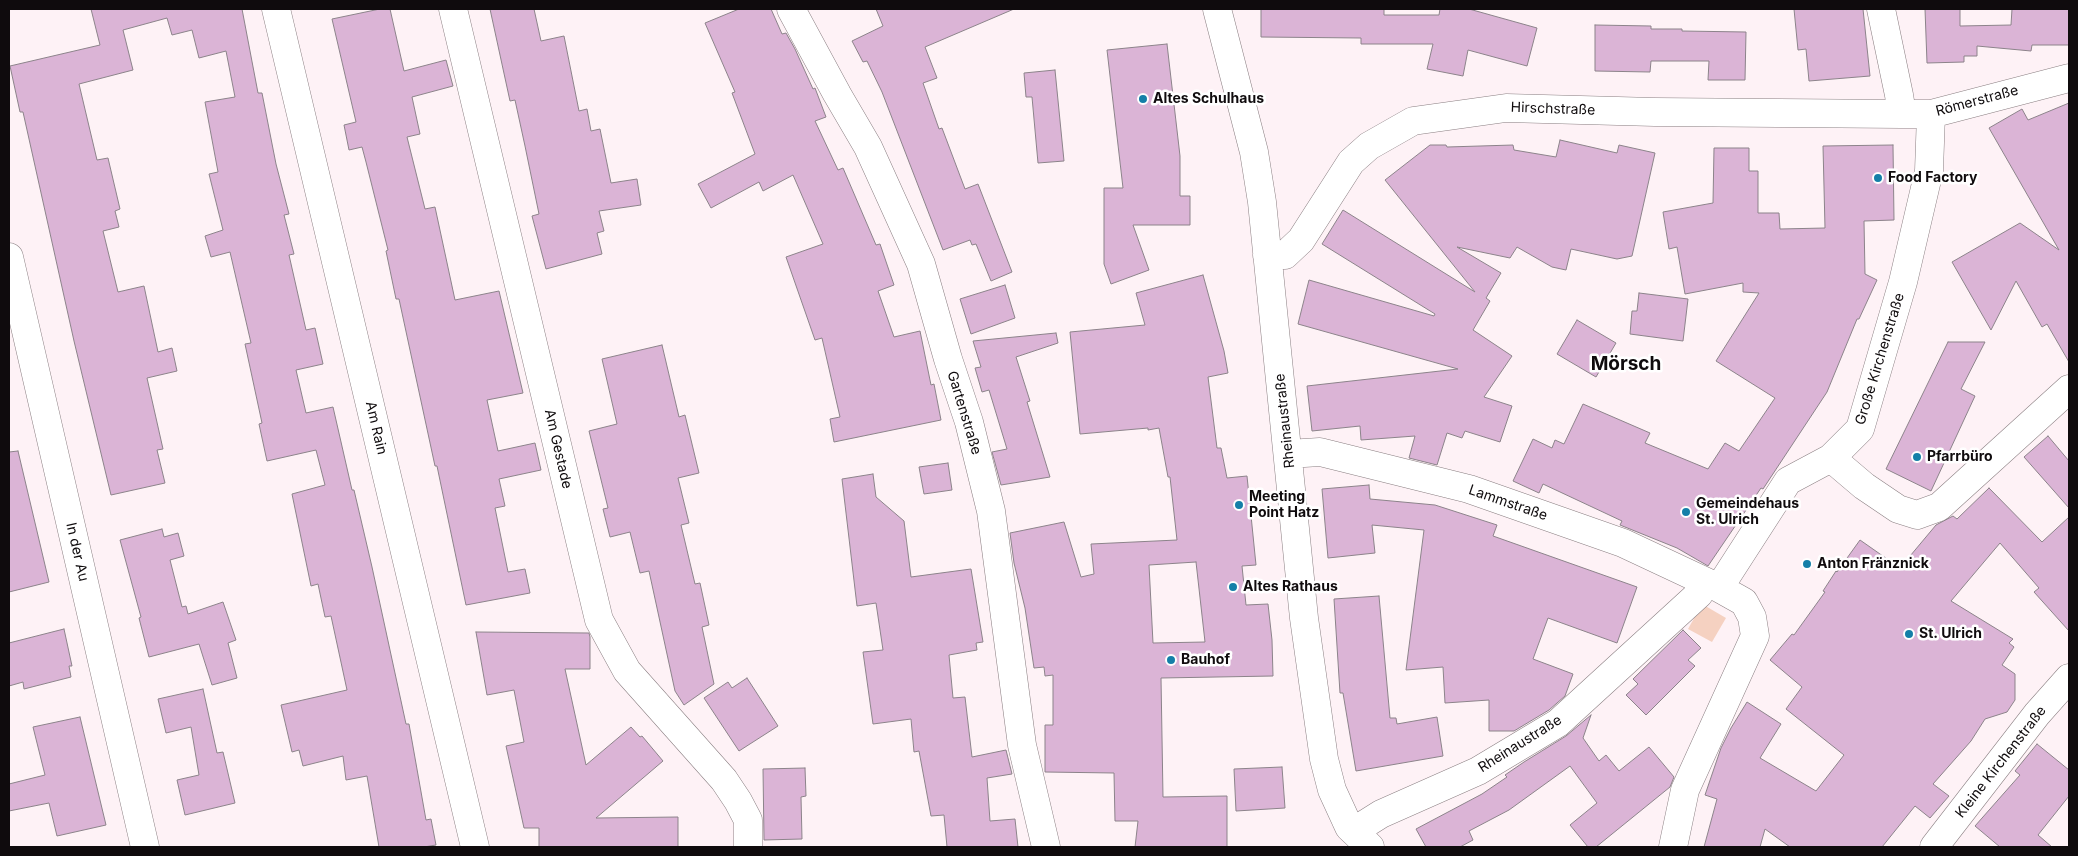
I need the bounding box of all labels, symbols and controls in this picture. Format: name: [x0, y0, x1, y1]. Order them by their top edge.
street label: Römerstraße: [1934, 82, 2020, 120]
place label: Altes Schulhaus: [1153, 91, 1264, 107]
marker: Altes Schulhaus: [1137, 93, 1149, 105]
street label: Hirschstraße: [1510, 99, 1596, 119]
place label: Food Factory: [1888, 170, 1977, 186]
marker: Food Factory: [1872, 172, 1884, 184]
street label: Große Kirchenstraße: [1852, 291, 1908, 427]
district label: Mörsch: [1591, 353, 1661, 375]
street label: Gartenstraße: [943, 369, 985, 457]
street label: Rheinaustraße: [1272, 373, 1298, 469]
street label: Am Rain: [362, 400, 390, 456]
street label: Am Gestade: [541, 408, 575, 490]
place label: Pfarrbüro: [1927, 449, 1993, 465]
marker: Pfarrbüro: [1911, 451, 1923, 463]
street label: Lammstraße: [1466, 482, 1550, 524]
place label: Meeting Point Hatz: [1249, 489, 1319, 522]
place label: Gemeindehaus St. Ulrich: [1696, 496, 1799, 528]
marker: Meeting Point Hatz: [1233, 499, 1245, 511]
marker: Gemeindehaus St. Ulrich: [1680, 506, 1692, 518]
street label: In der Au: [62, 521, 92, 583]
place label: Anton Fränznick: [1817, 556, 1929, 572]
marker: Anton Fränznick: [1801, 558, 1813, 570]
place label: Altes Rathaus: [1243, 579, 1338, 595]
marker: Altes Rathaus: [1227, 581, 1239, 593]
place label: St. Ulrich: [1919, 626, 1982, 642]
marker: St. Ulrich: [1903, 628, 1915, 640]
place label: Bauhof: [1181, 652, 1230, 668]
marker: Bauhof: [1165, 654, 1177, 666]
street label: Kleine Kirchenstraße: [1952, 703, 2050, 821]
street label: Rheinaustraße: [1475, 712, 1565, 776]

